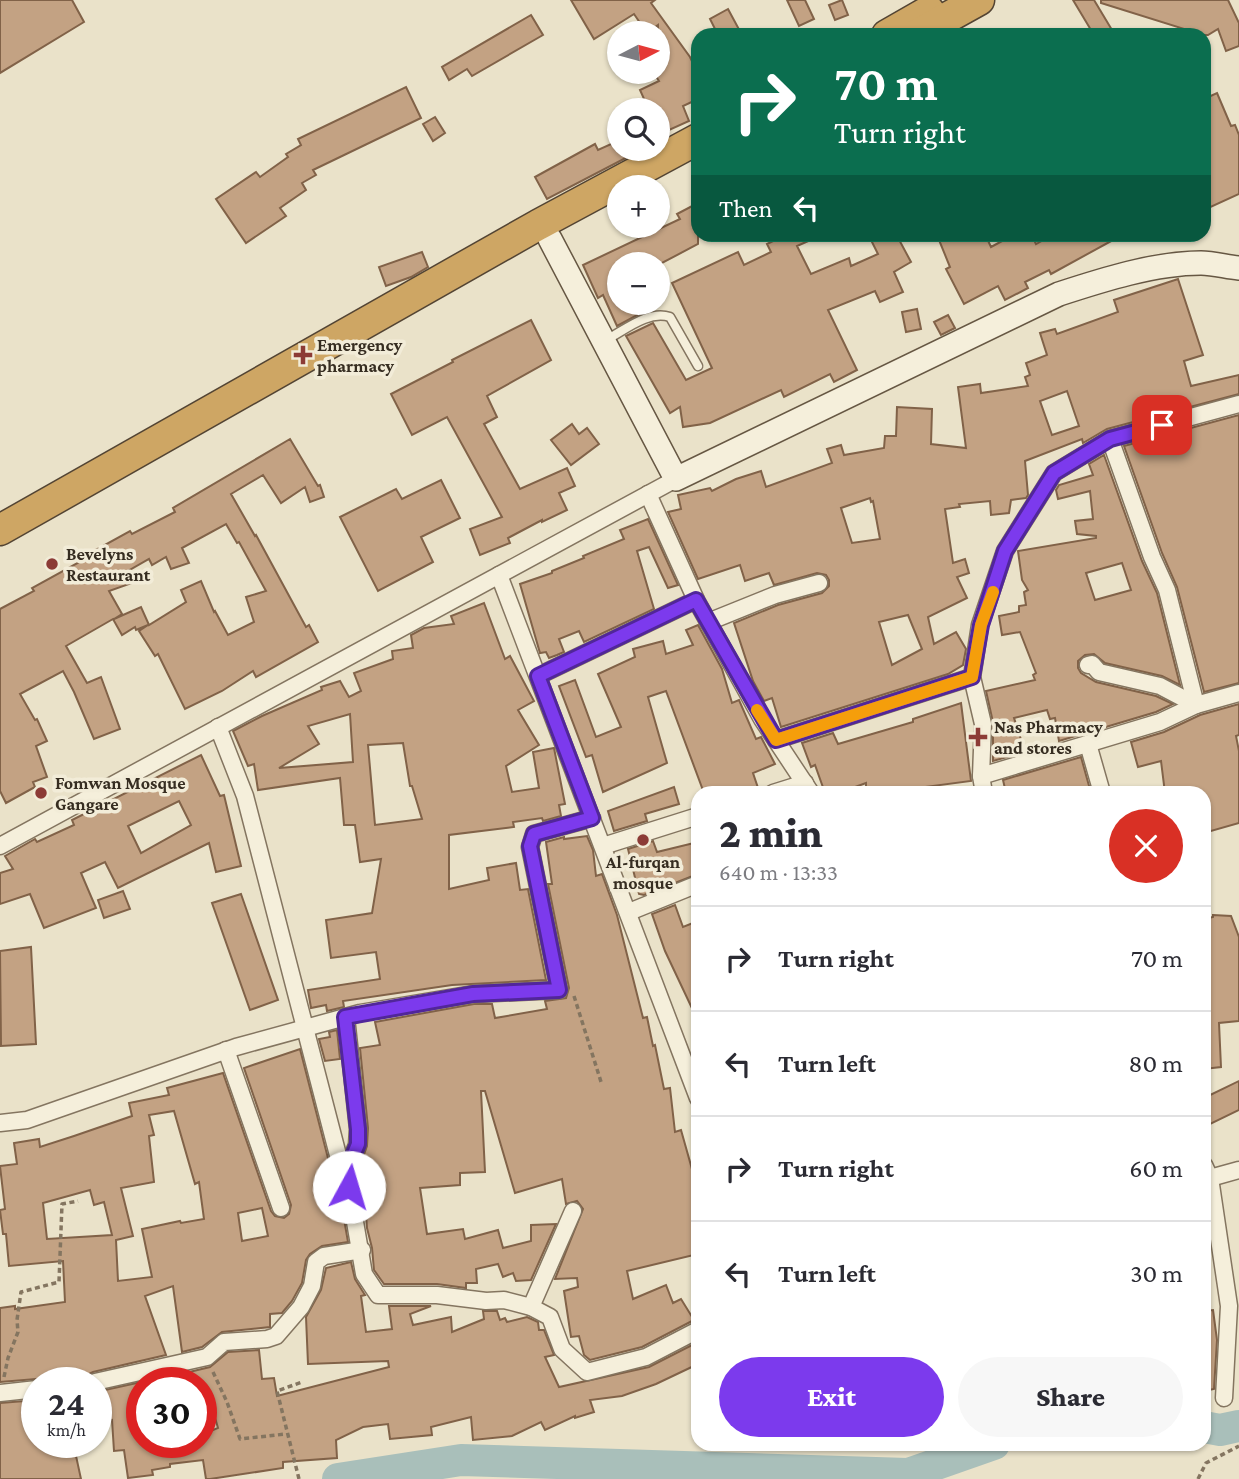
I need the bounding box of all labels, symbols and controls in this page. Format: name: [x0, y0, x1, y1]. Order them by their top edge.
north arrow: [607, 21, 670, 84]
map controls: [607, 21, 670, 315]
icon: right: [719, 56, 810, 147]
text: 70 m: [834, 56, 938, 111]
button: search: [607, 98, 670, 161]
text: Turn right: [834, 114, 966, 150]
button: +: [607, 175, 670, 238]
icon: left: [787, 189, 825, 227]
text: Then: [719, 194, 773, 223]
button: −: [607, 252, 670, 315]
place label: Emergency pharmacy: [317, 335, 402, 376]
marker: Emergency pharmacy: [295, 347, 311, 363]
pin: [1132, 395, 1192, 455]
icon: arrive: [1143, 406, 1181, 444]
place label: Bevelyns Restaurant: [66, 544, 151, 585]
marker: Bevelyns Restaurant: [44, 556, 60, 572]
place label: Nas Pharmacy and stores: [994, 717, 1103, 758]
marker: Nas Pharmacy and stores: [968, 727, 988, 747]
place label: Fomwan Mosque Gangare: [55, 773, 186, 814]
marker: Fomwan Mosque Gangare: [33, 785, 49, 801]
text: 2 min: [719, 809, 823, 856]
button: close: [1109, 809, 1183, 883]
marker: Al-furqan mosque: [635, 832, 651, 848]
place label: Al-furqan mosque: [605, 852, 681, 893]
text: 640 m · 13:33: [719, 859, 838, 885]
icon: right: [719, 940, 757, 978]
text: Turn right: [778, 944, 894, 973]
text: 70 m: [1131, 944, 1183, 973]
icon: left: [719, 1045, 757, 1083]
text: Turn left: [778, 1049, 876, 1078]
text: 80 m: [1129, 1049, 1183, 1078]
position arrow: [312, 1150, 386, 1224]
icon: right: [719, 1150, 757, 1188]
text: Turn right: [778, 1154, 894, 1183]
text: 60 m: [1129, 1154, 1183, 1183]
icon: left: [719, 1255, 757, 1293]
text: Turn left: [778, 1259, 876, 1288]
text: 30 m: [1130, 1259, 1183, 1288]
button: Exit: [719, 1357, 944, 1437]
button: Share: [958, 1357, 1183, 1437]
speed limit sign: 30: [126, 1367, 217, 1458]
text: 24: [48, 1384, 85, 1423]
text: km/h: [47, 1420, 86, 1440]

